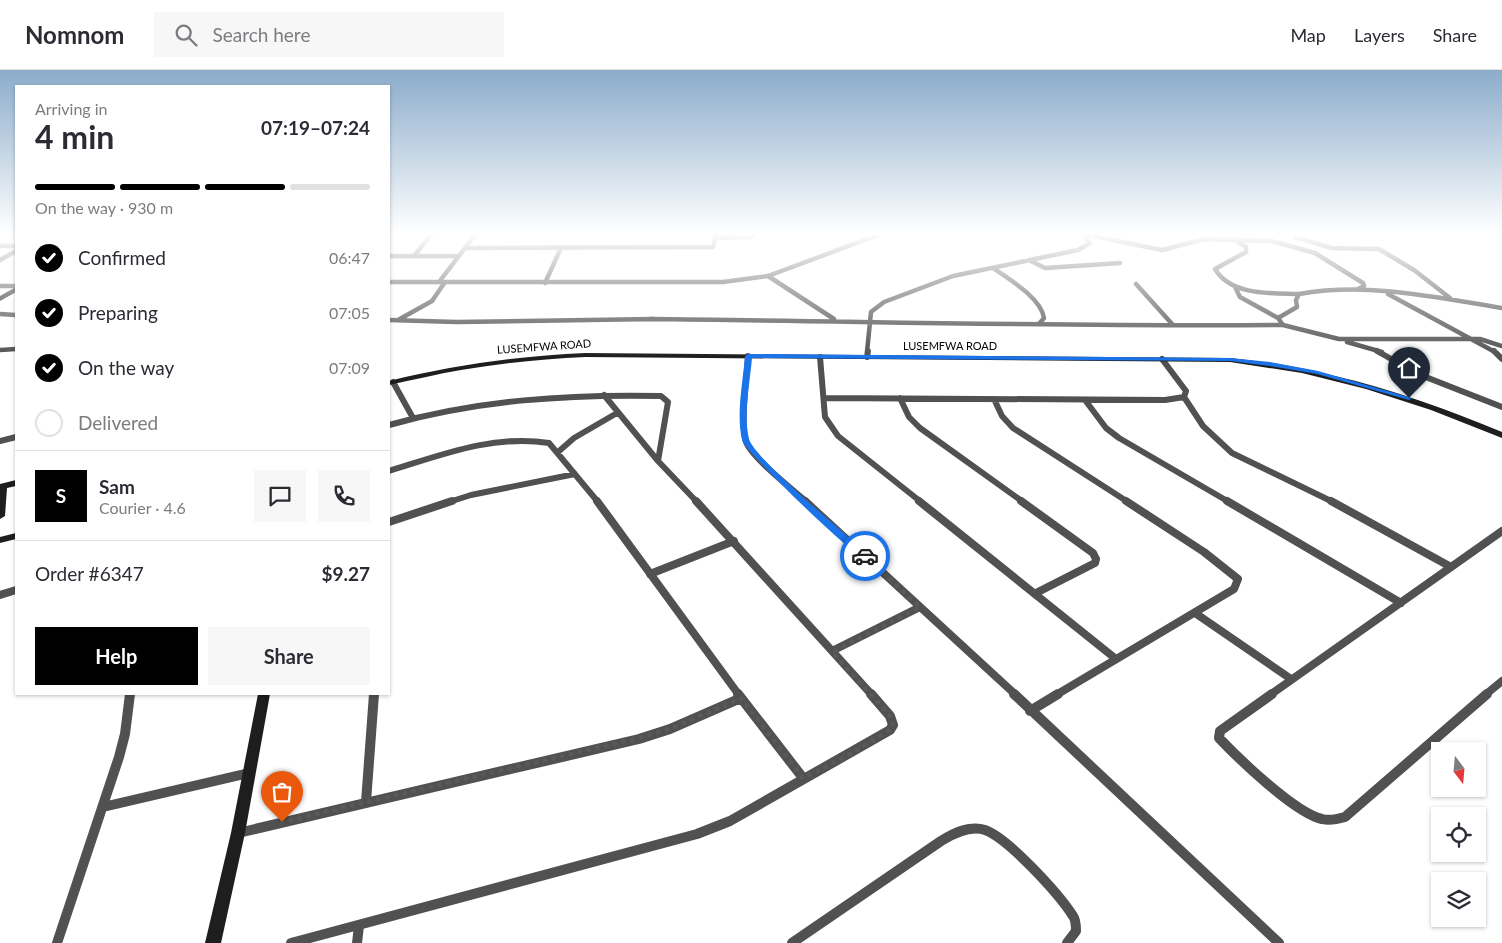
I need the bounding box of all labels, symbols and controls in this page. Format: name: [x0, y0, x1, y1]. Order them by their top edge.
search box: [154, 12, 504, 57]
text: Nomnom: [25, 20, 124, 49]
icon: search: [172, 21, 200, 49]
text: Search here: [212, 23, 310, 46]
text: Map: [1290, 24, 1326, 46]
text: Layers: [1354, 24, 1405, 46]
text: Share: [1433, 24, 1477, 46]
text: Arriving in: [35, 99, 108, 118]
text: 07:19–07:24: [261, 116, 370, 139]
text: 4 min: [35, 117, 114, 156]
text: On the way · 930 m: [35, 198, 173, 217]
icon: check: [35, 244, 63, 272]
text: Confirmed: [78, 246, 166, 269]
text: 06:47: [329, 248, 370, 267]
icon: check: [35, 299, 63, 327]
text: Preparing: [78, 301, 158, 324]
text: 07:05: [329, 303, 370, 322]
street label: LUSEMFWA ROAD: [497, 336, 591, 356]
street label: LUSEMFWA ROAD: [903, 339, 997, 352]
pin: [1388, 347, 1430, 398]
icon: check: [35, 354, 63, 382]
icon: home: [1395, 354, 1423, 382]
text: On the way: [78, 356, 174, 379]
text: 07:09: [329, 358, 370, 377]
text: Delivered: [78, 411, 158, 434]
button: chat: [254, 470, 306, 522]
button: phone: [318, 470, 370, 522]
text: Sam: [99, 475, 135, 498]
text: S: [56, 484, 66, 507]
text: Courier · 4.6: [99, 498, 186, 517]
courier: [840, 531, 890, 581]
icon: car: [851, 542, 879, 570]
text: Order #6347: [35, 562, 144, 585]
text: $9.27: [321, 562, 370, 585]
button: Help: [35, 627, 198, 685]
button: Share: [208, 627, 370, 685]
north arrow: [1431, 742, 1486, 798]
map controls: [1431, 742, 1486, 927]
pin: [261, 771, 303, 822]
icon: bag: [268, 778, 296, 806]
button: locate: [1431, 807, 1486, 862]
button: layers: [1431, 872, 1486, 927]

